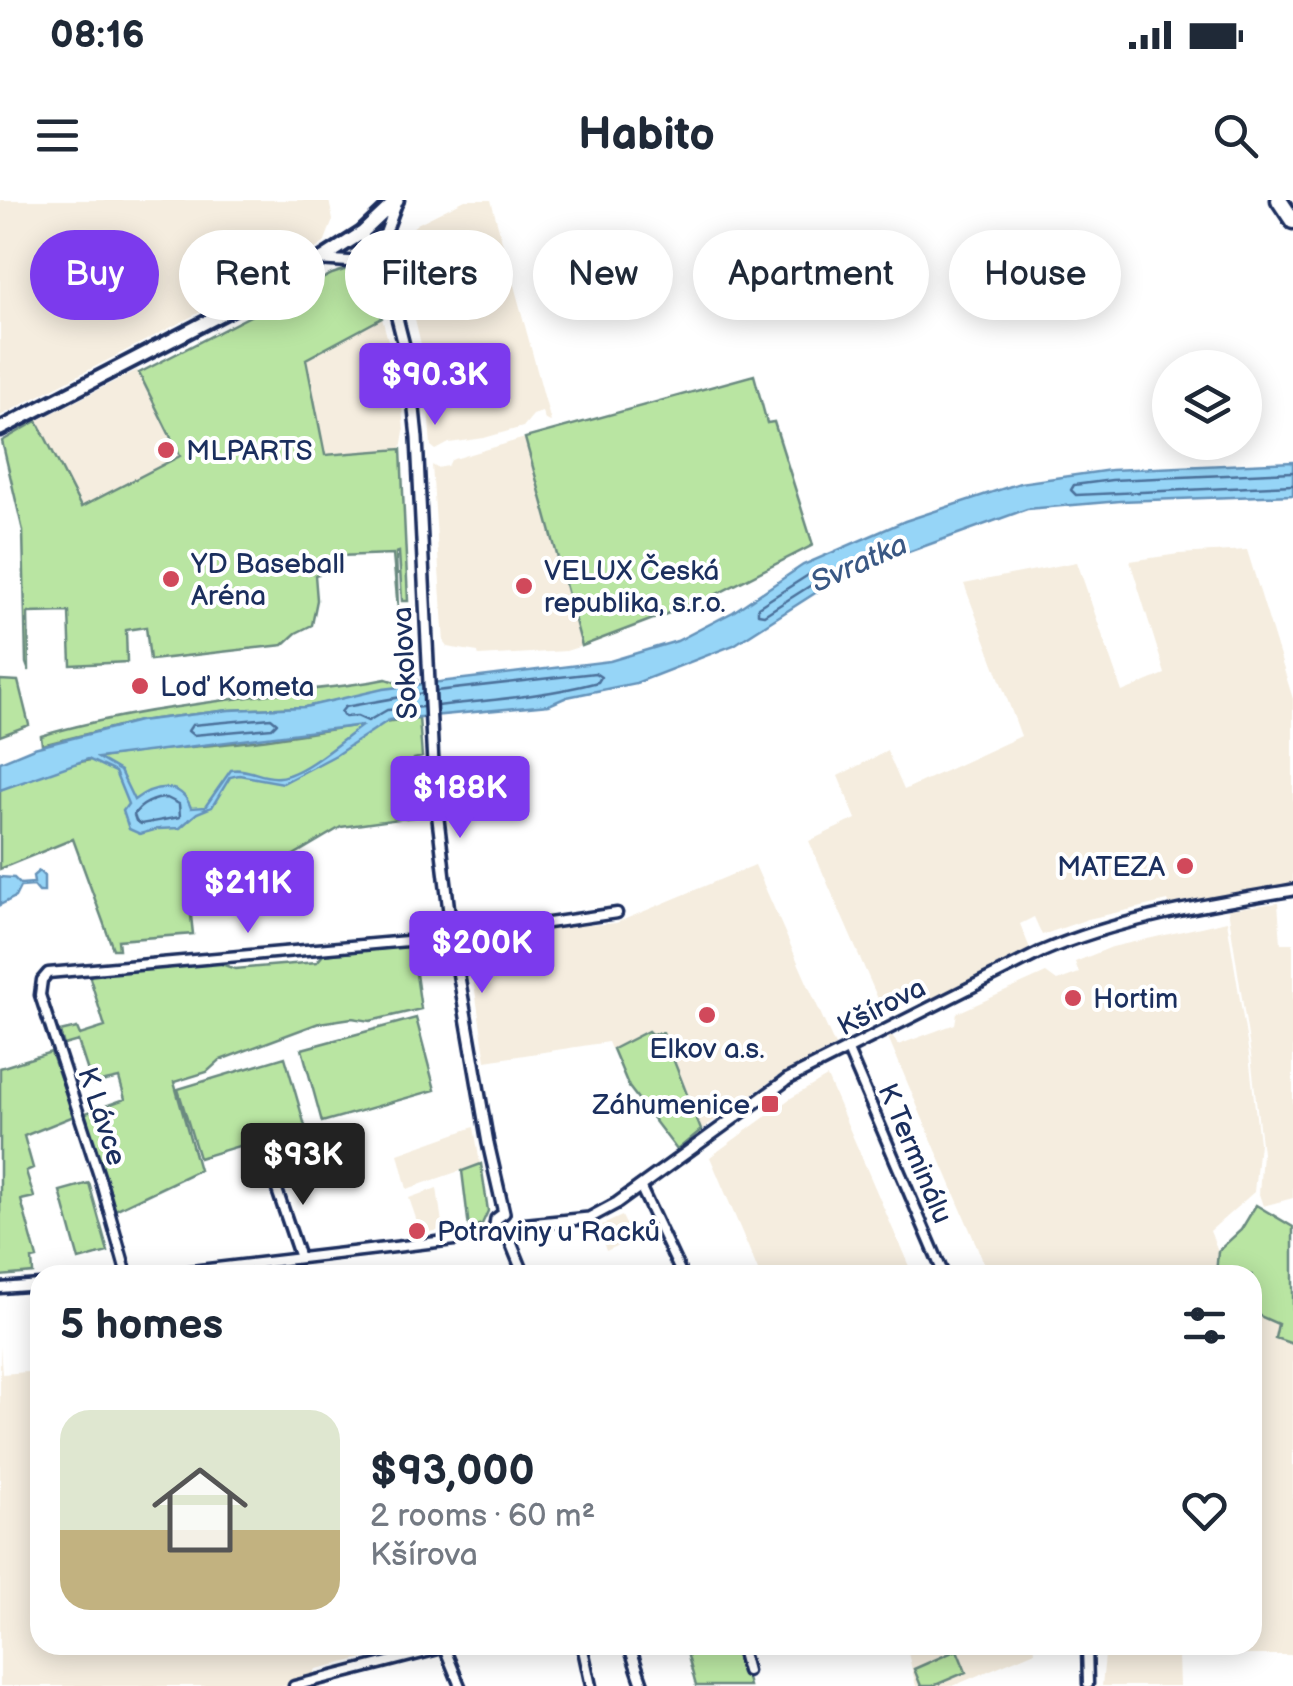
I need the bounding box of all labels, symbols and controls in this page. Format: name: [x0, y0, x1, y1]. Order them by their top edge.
text: 08:16: [50, 13, 145, 58]
icon: menu: [30, 108, 85, 163]
text: Habito: [578, 108, 715, 163]
icon: search: [1208, 108, 1263, 163]
chip: Buy: [30, 230, 159, 320]
chip: Rent: [179, 230, 325, 320]
chip: Filters: [345, 230, 513, 320]
chip: New: [533, 230, 673, 320]
chip: Apartment: [693, 230, 929, 320]
chip: House: [949, 230, 1121, 320]
pin: $90.3K: [354, 343, 516, 428]
map controls: [1152, 350, 1262, 460]
button: layers: [1152, 350, 1262, 460]
text: $90.3K: [381, 356, 489, 395]
place label: MLPARTS: [186, 435, 313, 468]
marker: MLPARTS: [155, 439, 177, 461]
water label: Svratka: [806, 527, 913, 601]
place label: YD Baseball Aréna: [190, 548, 345, 613]
place label: VELUX Česká republika, s.r.o.: [544, 553, 726, 620]
marker: YD Baseball Aréna: [160, 568, 182, 590]
marker: VELUX Česká republika, s.r.o.: [513, 575, 535, 597]
street label: Sokolova: [386, 606, 425, 720]
place label: Loď Kometa: [160, 671, 315, 704]
marker: Loď Kometa: [129, 675, 151, 697]
pin: $188K: [390, 756, 530, 841]
text: $188K: [413, 769, 507, 808]
pin: $211K: [178, 851, 318, 936]
place label: MATEZA: [1057, 851, 1166, 884]
marker: MATEZA: [1174, 855, 1196, 877]
text: $211K: [204, 864, 292, 903]
pin: $200K: [412, 911, 552, 996]
text: $200K: [431, 924, 533, 963]
street label: Kšírova: [832, 971, 931, 1043]
place label: Hortim: [1093, 983, 1178, 1016]
marker: Hortim: [1062, 987, 1084, 1009]
marker: Elkov a.s.: [696, 1004, 718, 1026]
place label: Elkov a.s.: [649, 1033, 765, 1066]
street label: K Lávce: [70, 1063, 133, 1170]
street label: K Terminálu: [870, 1079, 959, 1228]
place label: Záhumenice: [591, 1089, 750, 1122]
marker: Záhumenice: [759, 1093, 781, 1115]
pin: $93K: [244, 1123, 362, 1208]
text: $93K: [263, 1136, 343, 1175]
place label: Potraviny u Racků: [437, 1216, 660, 1249]
marker: Potraviny u Racků: [406, 1220, 428, 1242]
icon: filters: [1177, 1298, 1232, 1353]
text: 5 homes: [60, 1300, 223, 1351]
text: $93,000: [370, 1446, 535, 1497]
icon: home: [140, 1450, 260, 1570]
icon: heart: [1177, 1483, 1232, 1538]
text: 2 rooms · 60 m²: [370, 1497, 595, 1536]
text: Kšírova: [370, 1536, 478, 1575]

